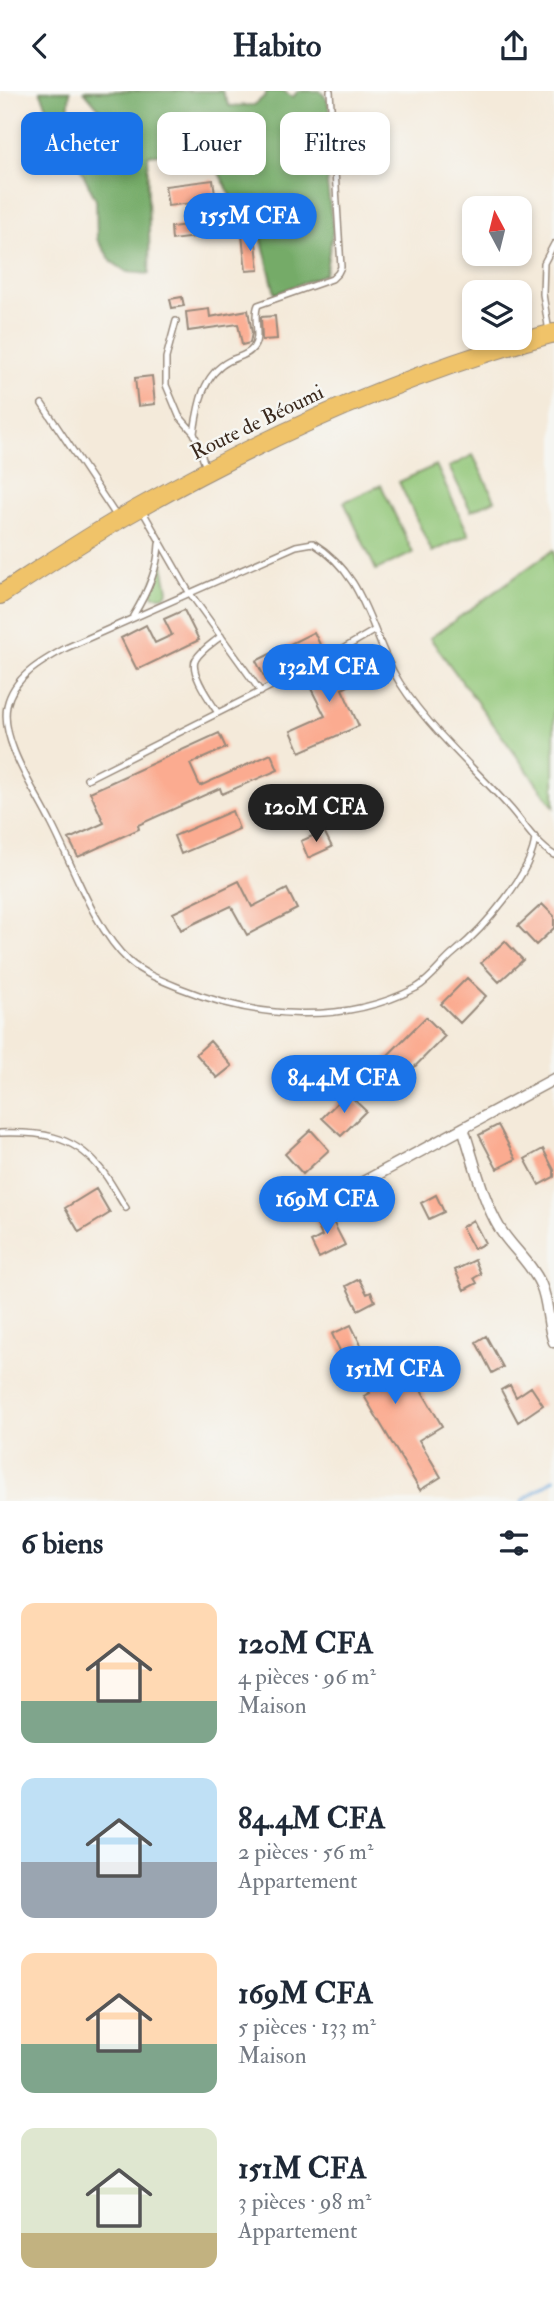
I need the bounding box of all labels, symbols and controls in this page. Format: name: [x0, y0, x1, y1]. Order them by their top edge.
text: Habito: [233, 26, 321, 66]
icon: back: [21, 27, 59, 65]
icon: share: [495, 27, 533, 65]
chip: Acheter: [21, 112, 143, 175]
chip: Louer: [157, 112, 266, 175]
chip: Filtres: [280, 112, 390, 175]
pin: 155M CFA: [178, 193, 322, 253]
north arrow: [462, 196, 532, 266]
map controls: [462, 196, 532, 350]
text: 155M CFA: [200, 201, 300, 230]
button: layers: [462, 280, 532, 350]
street label: Route de Béoumi: [186, 378, 329, 466]
pin: 132M CFA: [257, 645, 401, 704]
text: 132M CFA: [279, 652, 379, 681]
pin: 120M CFA: [244, 785, 388, 844]
text: 120M CFA: [264, 792, 368, 821]
pin: 84.4M CFA: [264, 1055, 424, 1115]
text: 84.4M CFA: [287, 1063, 401, 1092]
pin: 169M CFA: [255, 1177, 399, 1236]
text: 169M CFA: [275, 1184, 379, 1213]
pin: 151M CFA: [323, 1347, 467, 1406]
text: 151M CFA: [346, 1354, 444, 1383]
icon: filters: [495, 1524, 533, 1562]
text: 6 biens: [21, 1525, 103, 1562]
text: 120M CFA: [238, 1625, 374, 1662]
icon: home: [77, 1631, 161, 1715]
text: 4 pièces · 96 m²: [238, 1662, 376, 1691]
text: Maison: [238, 1691, 307, 1720]
text: 84.4M CFA: [238, 1800, 386, 1837]
icon: home: [77, 1806, 161, 1890]
text: 2 pièces · 56 m²: [238, 1837, 373, 1866]
text: Appartement: [238, 1866, 358, 1895]
text: 169M CFA: [238, 1975, 373, 2012]
icon: home: [77, 1981, 161, 2065]
text: 5 pièces · 133 m²: [238, 2012, 376, 2041]
text: Maison: [238, 2041, 307, 2070]
text: 151M CFA: [238, 2150, 367, 2187]
icon: home: [77, 2156, 161, 2240]
text: 3 pièces · 98 m²: [238, 2187, 372, 2216]
text: Appartement: [238, 2216, 358, 2245]

